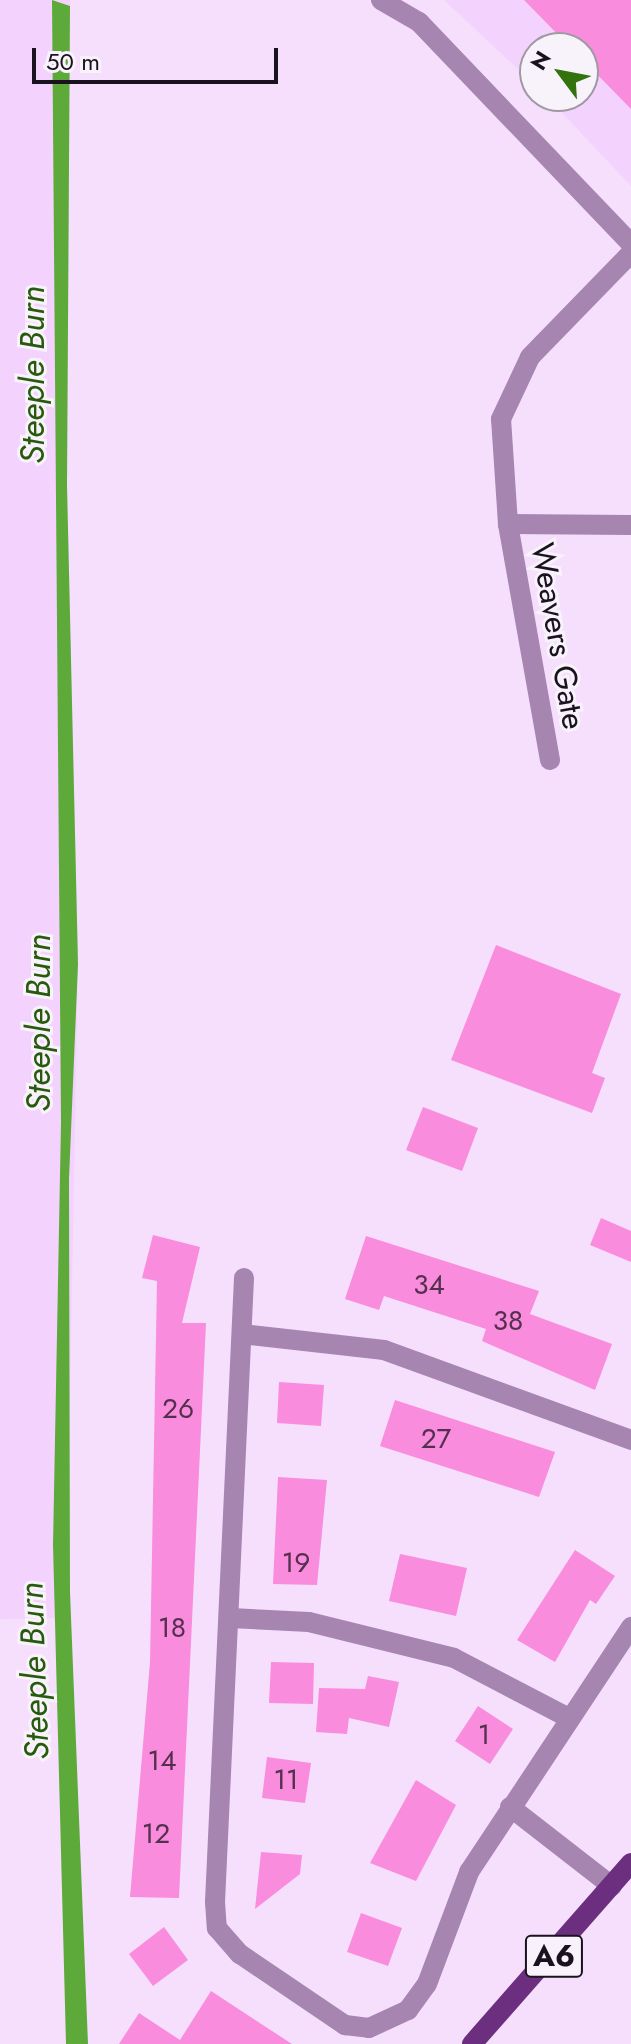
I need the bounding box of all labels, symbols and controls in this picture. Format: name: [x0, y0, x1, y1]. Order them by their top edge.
scale bar: [36, 32, 282, 82]
north arrow: [519, 32, 599, 112]
text: 50 m: [46, 44, 100, 79]
text: N: [522, 44, 559, 76]
water label: Steeple Burn: [13, 286, 53, 464]
street label: Weavers Gate: [523, 540, 593, 732]
water label: Steeple Burn: [19, 934, 59, 1112]
house number: 34: [413, 1268, 445, 1302]
house number: 38: [493, 1304, 523, 1338]
house number: 26: [162, 1392, 194, 1426]
house number: 27: [421, 1422, 451, 1456]
house number: 19: [282, 1546, 310, 1580]
water label: Steeple Burn: [11, 1581, 57, 1761]
house number: 18: [158, 1611, 186, 1645]
house number: 1: [478, 1718, 490, 1752]
house number: 14: [148, 1744, 176, 1778]
house number: 11: [273, 1763, 299, 1797]
house number: 12: [142, 1817, 170, 1851]
road number: A6: [524, 1930, 584, 1982]

